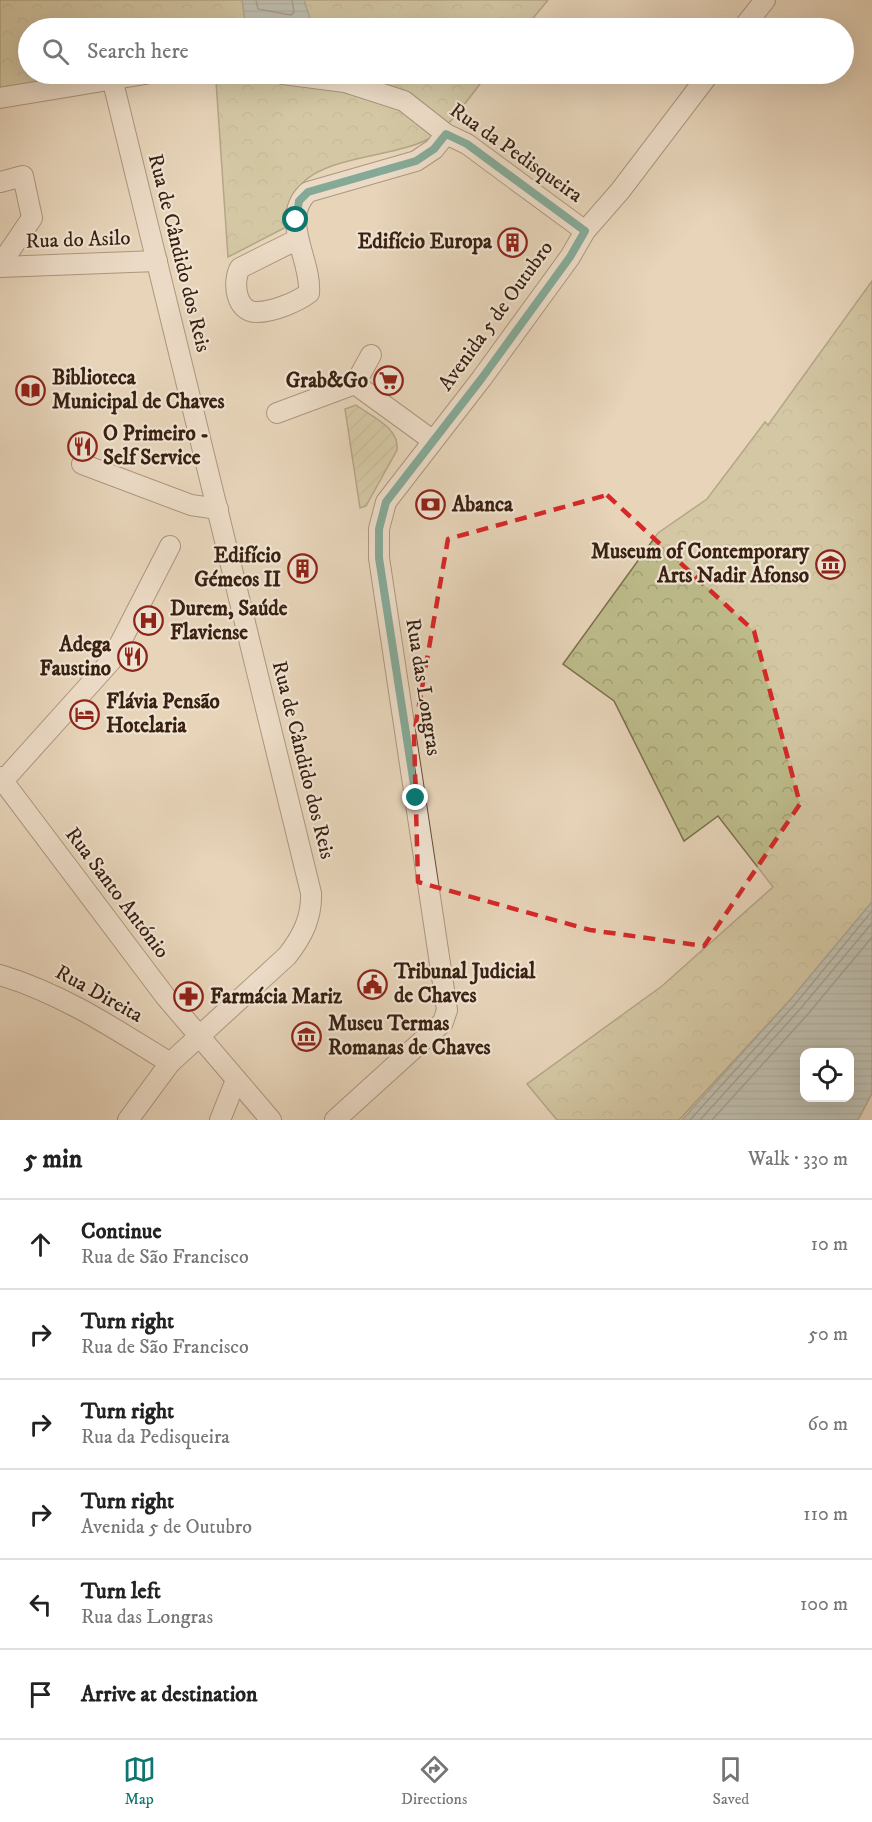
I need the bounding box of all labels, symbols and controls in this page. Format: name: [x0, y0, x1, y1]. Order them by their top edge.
search box: [18, 18, 854, 84]
icon: search: [39, 35, 72, 68]
text: Search here: [87, 38, 189, 65]
street label: Rua da Pedisqueira: [445, 98, 588, 209]
street label: Rua de Cândido dos Reis: [142, 151, 216, 355]
route start: [282, 206, 308, 232]
street label: Rua do Asilo: [25, 225, 131, 255]
building icon: Edifício Europa: [497, 226, 529, 258]
place label: Edifício Europa: [357, 229, 493, 255]
street label: Avenida 5 de Outubro: [433, 236, 559, 396]
place label: Biblioteca Municipal de Chaves: [52, 365, 225, 415]
supermarket icon: Grab&Go: [373, 365, 405, 397]
place label: Grab&Go: [286, 368, 368, 394]
library icon: Biblioteca Municipal de Chaves: [15, 374, 47, 406]
place label: O Primeiro - Self Service: [103, 421, 209, 471]
restaurant icon: O Primeiro - Self Service: [66, 430, 98, 462]
bank icon: Abanca: [415, 489, 447, 521]
place label: Abanca: [451, 492, 514, 518]
place label: Museum of Contemporary Arts Nadir Afonso: [591, 539, 810, 589]
place label: Edifício Gémeos II: [194, 543, 281, 593]
museum icon: Museum of Contemporary Arts Nadir Afonso: [814, 548, 846, 580]
building icon: Edifício Gémeos II: [286, 552, 318, 584]
place label: Durem, Saúde Flaviense: [170, 596, 288, 646]
hospital icon: Durem, Saúde Flaviense: [133, 605, 165, 637]
street label: Rua das Longras: [399, 616, 447, 758]
place label: Adega Faustino: [39, 632, 112, 682]
restaurant icon: Adega Faustino: [116, 641, 148, 673]
street label: Rua de Cândido dos Reis: [266, 658, 340, 862]
place label: Flávia Pensão Hotelaria: [106, 689, 220, 739]
hotel icon: Flávia Pensão Hotelaria: [69, 698, 101, 730]
route end: [402, 784, 428, 810]
street label: Rua Santo António: [59, 822, 175, 964]
street label: Rua Direita: [51, 959, 147, 1029]
place label: Tribunal Judicial de Chaves: [393, 959, 536, 1009]
public building icon: Tribunal Judicial de Chaves: [357, 968, 389, 1000]
pharmacy icon: Farmácia Mariz: [173, 981, 205, 1013]
place label: Farmácia Mariz: [210, 984, 343, 1010]
place label: Museu Termas Romanas de Chaves: [328, 1011, 491, 1061]
museum icon: Museu Termas Romanas de Chaves: [291, 1020, 323, 1052]
map controls: [800, 1048, 854, 1102]
button: locate: [800, 1048, 854, 1102]
text: 5 min: [24, 1143, 82, 1176]
text: Walk · 330 m: [748, 1147, 848, 1172]
text: Continue: [81, 1218, 162, 1245]
icon: ahead: [24, 1228, 57, 1261]
text: 10 m: [811, 1232, 848, 1257]
text: Rua de São Francisco: [81, 1245, 249, 1270]
text: Turn right: [81, 1308, 174, 1335]
icon: right: [24, 1318, 57, 1351]
text: 50 m: [808, 1322, 848, 1347]
text: Rua de São Francisco: [81, 1335, 249, 1360]
text: Turn right: [81, 1398, 174, 1425]
icon: right: [24, 1408, 57, 1441]
text: 60 m: [808, 1412, 848, 1437]
text: Rua da Pedisqueira: [81, 1425, 230, 1450]
text: Turn right: [81, 1488, 174, 1515]
icon: right: [24, 1498, 57, 1531]
text: 110 m: [803, 1502, 848, 1527]
text: Avenida 5 de Outubro: [81, 1515, 252, 1540]
text: Turn left: [81, 1578, 161, 1605]
icon: left: [24, 1588, 57, 1621]
text: 100 m: [800, 1592, 848, 1617]
text: Rua das Longras: [81, 1605, 213, 1630]
icon: arrive: [24, 1678, 57, 1711]
text: Arrive at destination: [81, 1681, 258, 1708]
tab: Map: [123, 1753, 156, 1809]
tab: Directions: [401, 1753, 467, 1809]
tab: Saved: [713, 1753, 749, 1809]

